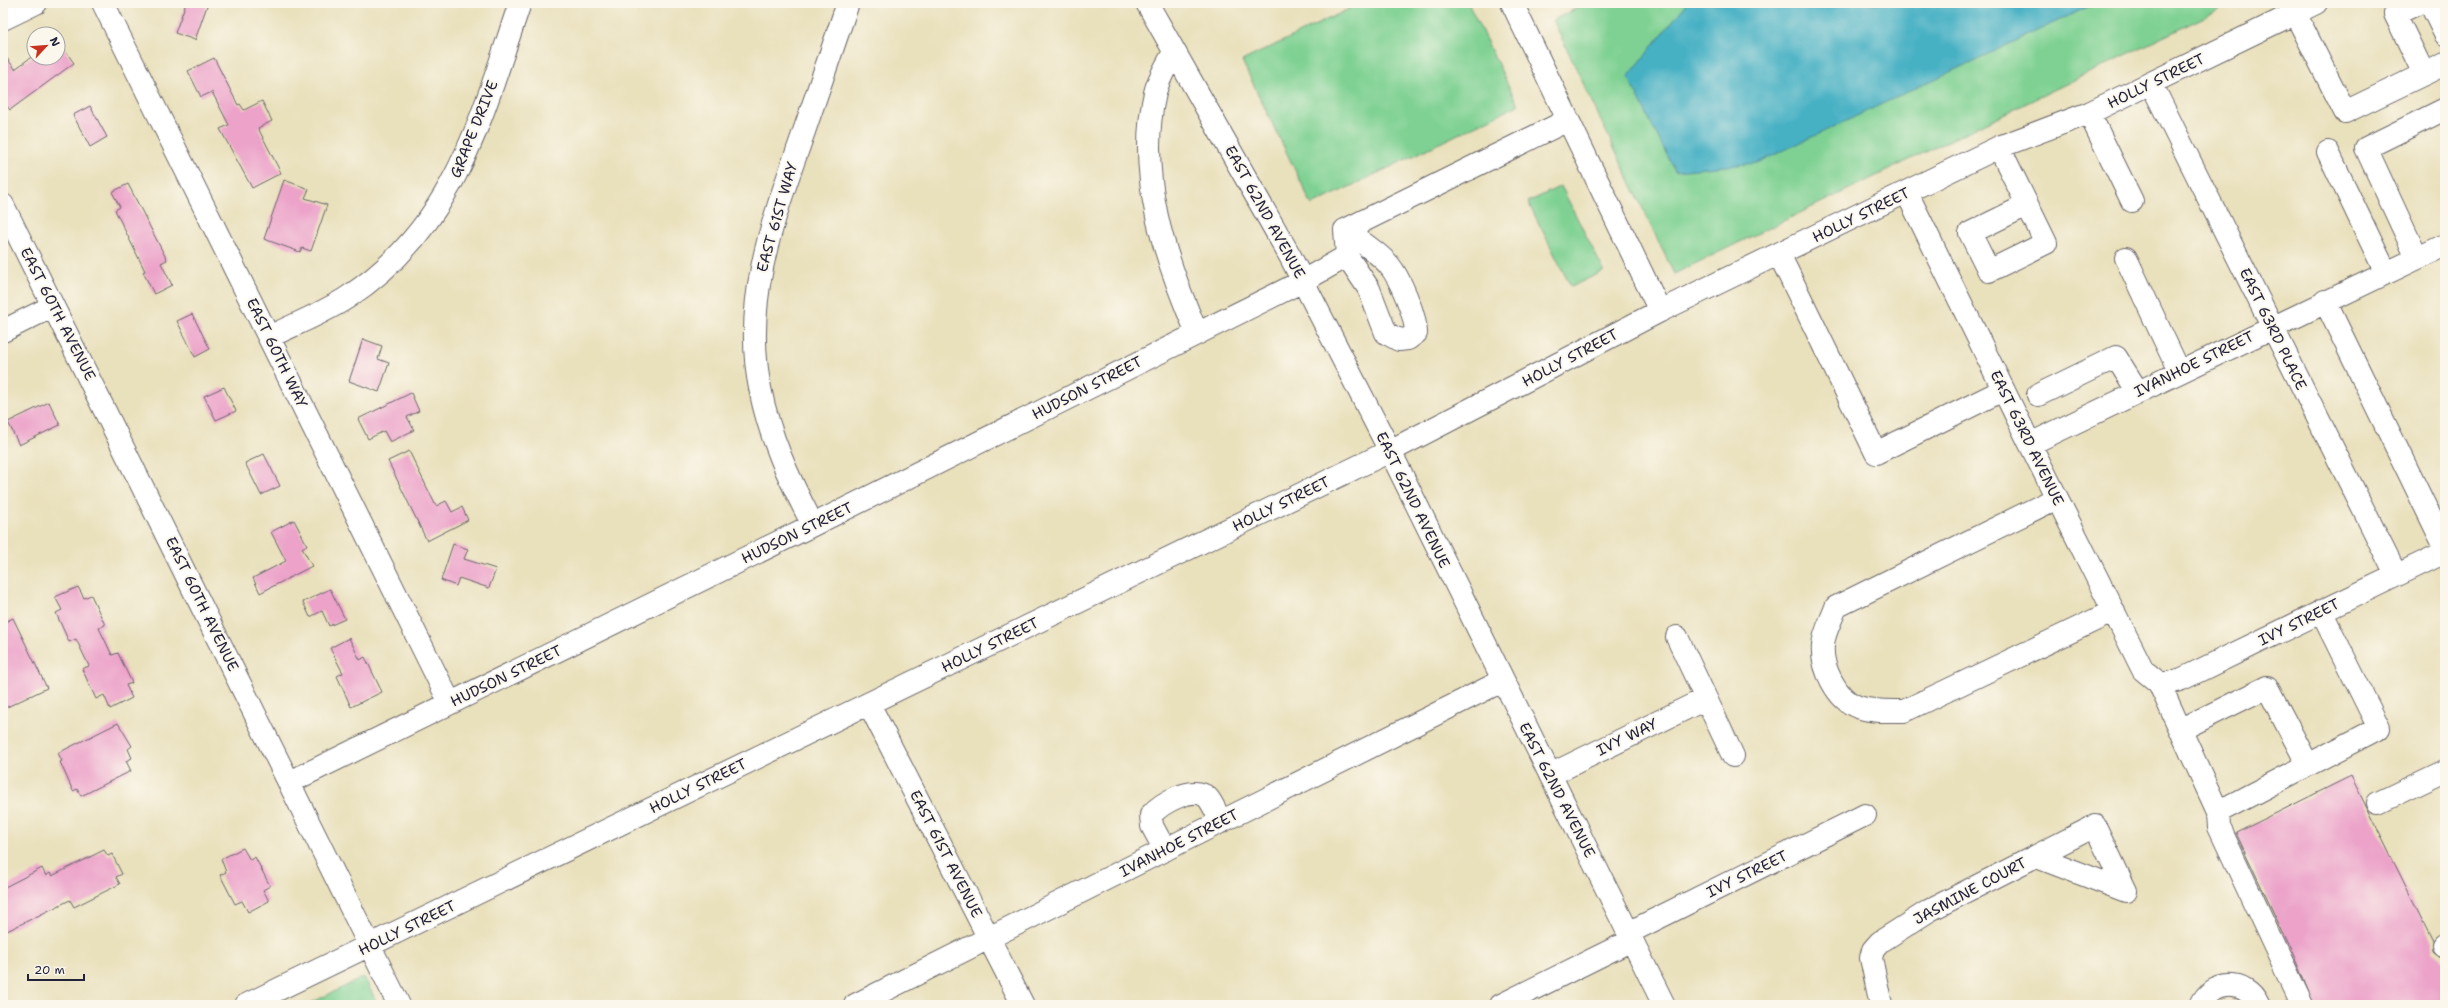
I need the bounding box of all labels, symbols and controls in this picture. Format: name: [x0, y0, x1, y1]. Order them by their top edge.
north arrow: [26, 26, 66, 66]
text: N: [46, 35, 63, 49]
street label: HOLLY STREET: [2104, 49, 2208, 113]
street label: GRAPE DRIVE: [445, 77, 503, 181]
street label: EAST 62ND AVENUE: [1220, 142, 1310, 282]
street label: EAST 61ST WAY: [752, 160, 802, 274]
street label: HOLLY STREET: [1809, 183, 1913, 247]
street label: EAST 60TH AVENUE: [16, 244, 100, 384]
street label: EAST 63RD PLACE: [2235, 265, 2311, 393]
street label: EAST 60TH WAY: [242, 295, 312, 411]
street label: HOLLY STREET: [1519, 324, 1621, 392]
street label: IVANHOE STREET: [2131, 326, 2257, 402]
street label: HUDSON STREET: [1028, 352, 1146, 424]
street label: EAST 63RD AVENUE: [1986, 367, 2068, 509]
street label: EAST 62ND AVENUE: [1371, 429, 1455, 571]
street label: HOLLY STREET: [1229, 472, 1333, 536]
street label: HUDSON STREET: [738, 497, 856, 569]
street label: EAST 60TH AVENUE: [161, 533, 243, 675]
street label: IVY STREET: [2255, 594, 2343, 650]
street label: HOLLY STREET: [938, 613, 1042, 677]
street label: HUDSON STREET: [447, 640, 565, 712]
street label: IVY WAY: [1593, 714, 1661, 760]
street label: EAST 62ND AVENUE: [1514, 719, 1600, 861]
street label: HOLLY STREET: [646, 754, 750, 818]
street label: EAST 61ST AVENUE: [905, 787, 987, 921]
street label: IVANHOE STREET: [1116, 804, 1242, 882]
street label: IVY STREET: [1703, 846, 1791, 902]
street label: JASMINE COURT: [1910, 853, 2030, 929]
street label: HOLLY STREET: [355, 896, 459, 960]
scale bar: [28, 956, 84, 982]
text: 20 m: [34, 962, 65, 978]

